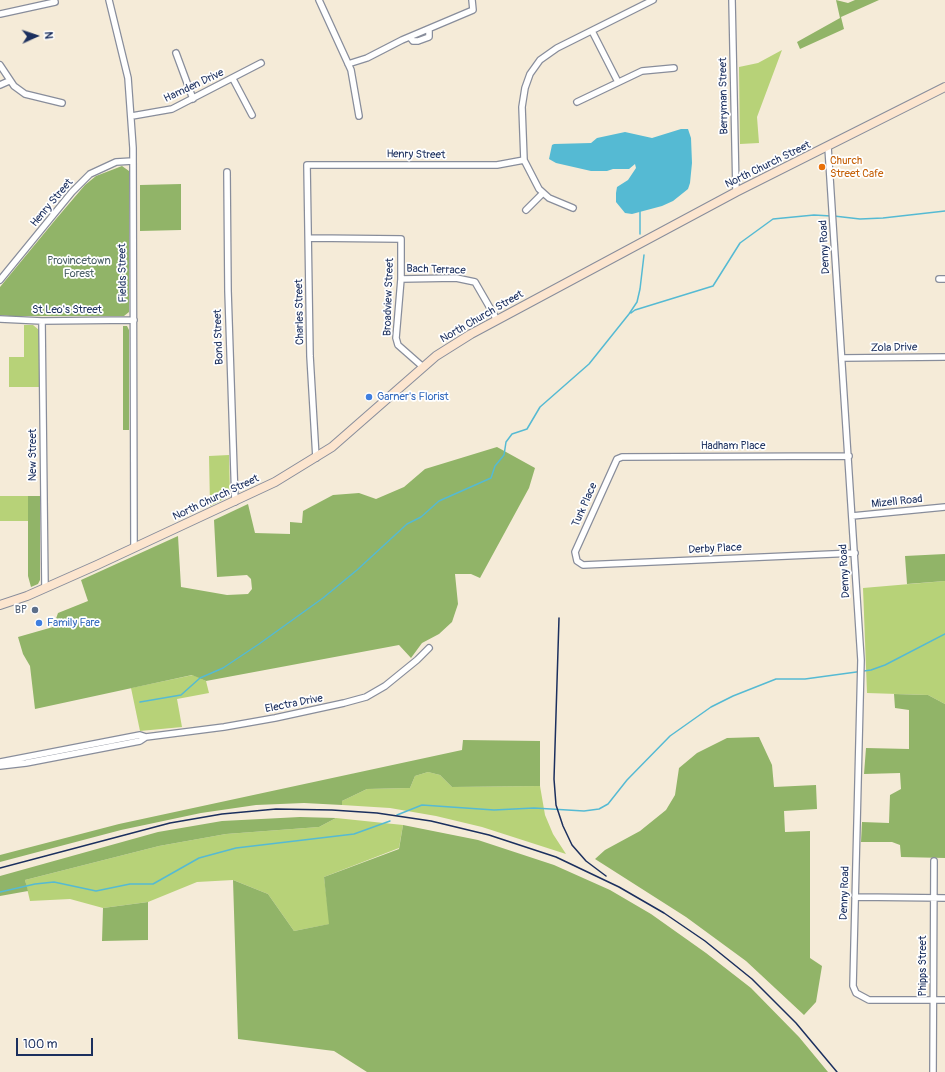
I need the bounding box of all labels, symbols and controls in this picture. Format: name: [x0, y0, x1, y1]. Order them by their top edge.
north arrow: [16, 16, 56, 56]
text: N: [42, 31, 55, 39]
street label: Berryman Street: [717, 57, 731, 135]
street label: Hamden Drive: [162, 66, 226, 106]
street label: North Church Street: [723, 139, 813, 191]
street label: Henry Street: [386, 148, 446, 162]
place label: Church Street Cafe: [830, 154, 883, 180]
marker: Church Street Cafe: [817, 162, 827, 172]
street label: Henry Street: [28, 176, 76, 230]
street label: Denny Road: [817, 220, 833, 274]
street label: Fields Street: [116, 243, 130, 303]
park label: Provincetown Forest: [47, 254, 111, 280]
street label: Broadview Street: [381, 258, 397, 336]
street label: Bach Terrace: [406, 262, 466, 278]
street label: Charles Street: [293, 279, 307, 345]
street label: North Church Street: [438, 288, 526, 346]
street label: St Leo's Street: [32, 303, 102, 317]
street label: Bond Street: [211, 309, 227, 365]
street label: Zola Drive: [871, 341, 917, 355]
place label: Garner's Florist: [377, 390, 449, 404]
marker: Garner's Florist: [364, 392, 374, 402]
street label: New Street: [26, 429, 40, 481]
street label: Hadham Place: [701, 439, 765, 453]
street label: North Church Street: [171, 472, 261, 524]
street label: Turk Place: [569, 481, 601, 529]
street label: Mizell Road: [871, 493, 923, 511]
street label: Derby Place: [688, 541, 742, 557]
street label: Denny Road: [837, 544, 853, 598]
place label: BP: [15, 603, 27, 617]
marker: BP: [30, 605, 40, 615]
place label: Family Fare: [47, 616, 100, 630]
marker: Family Fare: [34, 618, 44, 628]
street label: Electra Drive: [264, 692, 324, 716]
street label: Denny Road: [837, 866, 853, 920]
street label: Phipps Street: [916, 936, 930, 996]
scale bar: [18, 1030, 95, 1056]
text: 100 m: [23, 1037, 57, 1052]

